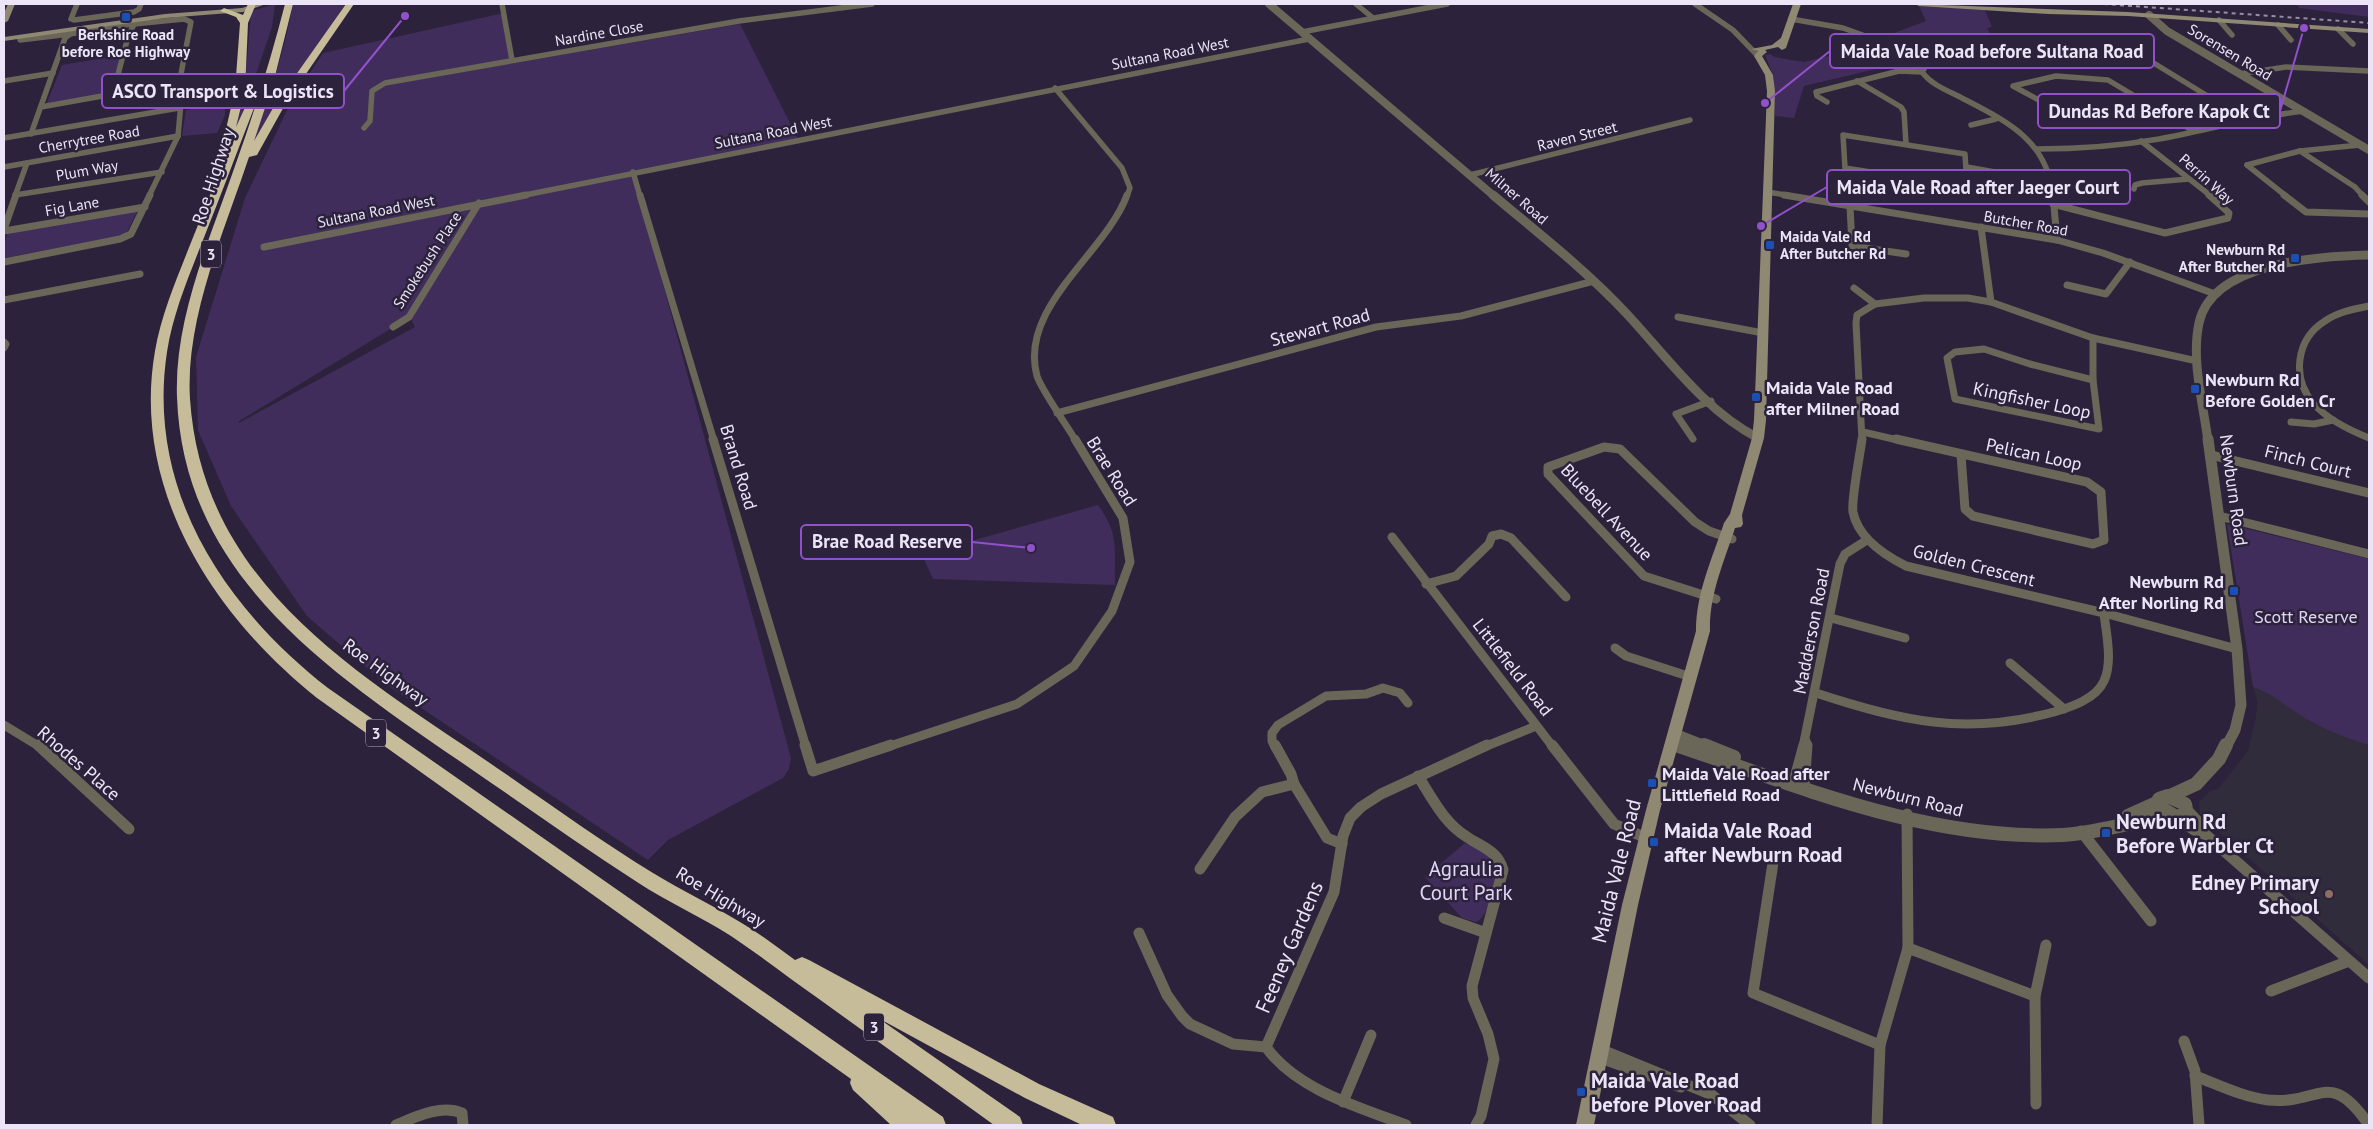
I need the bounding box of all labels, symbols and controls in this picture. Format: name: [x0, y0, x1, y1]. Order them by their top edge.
marker: Berkshire Road before Roe Highway: [120, 11, 132, 23]
street label: Nardine Close: [553, 16, 645, 50]
street label: Sorensen Road: [2184, 19, 2276, 85]
place label: Berkshire Road before Roe Highway: [62, 25, 191, 61]
street label: Sultana Road West: [1110, 32, 1230, 74]
callout: Maida Vale Road before Sultana Road: [1830, 34, 2154, 68]
text: Maida Vale Road before Sultana Road: [1841, 39, 2143, 63]
callout: ASCO Transport & Logistics: [102, 74, 344, 108]
text: ASCO Transport & Logistics: [112, 79, 334, 103]
callout: Dundas Rd Before Kapok Ct: [2038, 94, 2280, 128]
text: Dundas Rd Before Kapok Ct: [2048, 99, 2270, 123]
street label: Sultana Road West: [713, 111, 833, 153]
street label: Raven Street: [1535, 117, 1619, 155]
street label: Cherrytree Road: [37, 121, 141, 157]
street label: Roe Highway: [187, 124, 240, 227]
street label: Perrin Way: [2175, 149, 2239, 209]
street label: Plum Way: [54, 155, 120, 185]
street label: Milner Road: [1482, 164, 1552, 228]
callout: Maida Vale Road after Jaeger Court: [1827, 170, 2130, 204]
text: Maida Vale Road after Jaeger Court: [1837, 175, 2120, 199]
street label: Sultana Road West: [316, 190, 436, 232]
street label: Fig Lane: [43, 192, 101, 220]
street label: Butcher Road: [1982, 206, 2070, 240]
street label: Smokebush Place: [389, 208, 465, 312]
place label: Maida Vale Rd After Butcher Rd: [1780, 227, 1886, 263]
marker: Maida Vale Rd After Butcher Rd: [1764, 239, 1776, 251]
road number: 3: [201, 240, 221, 268]
place label: Newburn Rd After Butcher Rd: [2179, 240, 2285, 276]
marker: Newburn Rd After Butcher Rd: [2289, 252, 2301, 264]
street label: Stewart Road: [1268, 303, 1372, 351]
place label: Newburn Rd Before Golden Cr: [2205, 368, 2336, 412]
place label: Maida Vale Road after Milner Road: [1766, 376, 1899, 420]
street label: Kingfisher Loop: [1971, 376, 2093, 424]
marker: Newburn Rd Before Golden Cr: [2189, 383, 2201, 395]
marker: Maida Vale Road after Milner Road: [1750, 391, 1762, 403]
street label: Brand Road: [715, 422, 763, 512]
street label: Brae Road: [1082, 432, 1142, 510]
street label: Pelican Loop: [1984, 433, 2084, 475]
street label: Newburn Road: [2215, 433, 2253, 547]
street label: Finch Court: [2262, 439, 2354, 483]
street label: Bluebell Avenue: [1556, 459, 1658, 565]
callout: Brae Road Reserve: [801, 525, 972, 559]
text: Brae Road Reserve: [812, 529, 962, 553]
street label: Golden Crescent: [1911, 539, 2037, 591]
street label: Madderson Road: [1788, 566, 1834, 696]
place label: Newburn Rd After Norling Rd: [2099, 570, 2224, 614]
marker: Newburn Rd After Norling Rd: [2228, 585, 2240, 597]
park label: Scott Reserve: [2254, 605, 2358, 628]
street label: Littlefield Road: [1468, 614, 1558, 720]
street label: Roe Highway: [339, 633, 434, 711]
road number: 3: [366, 720, 386, 746]
street label: Rhodes Place: [33, 721, 125, 805]
place label: Maida Vale Road after Littlefield Road: [1662, 762, 1830, 806]
street label: Newburn Road: [1851, 772, 1965, 822]
marker: Maida Vale Road after Littlefield Road: [1646, 777, 1658, 789]
street label: Maida Vale Road: [1585, 796, 1647, 946]
place label: Newburn Rd Before Warbler Ct: [2116, 808, 2274, 859]
place label: Maida Vale Road after Newburn Road: [1664, 817, 1842, 868]
marker: Newburn Rd Before Warbler Ct: [2100, 827, 2112, 839]
marker: Maida Vale Road after Newburn Road: [1648, 836, 1660, 848]
park label: Agraulia Court Park: [1420, 855, 1512, 906]
street label: Roe Highway: [672, 861, 770, 933]
place label: Edney Primary School: [2191, 869, 2320, 920]
street label: Feeney Gardens: [1249, 877, 1329, 1017]
marker: Edney Primary School: [2323, 888, 2335, 900]
road number: 3: [864, 1014, 884, 1040]
place label: Maida Vale Road before Plover Road: [1591, 1067, 1761, 1118]
marker: Maida Vale Road before Plover Road: [1575, 1086, 1587, 1098]

